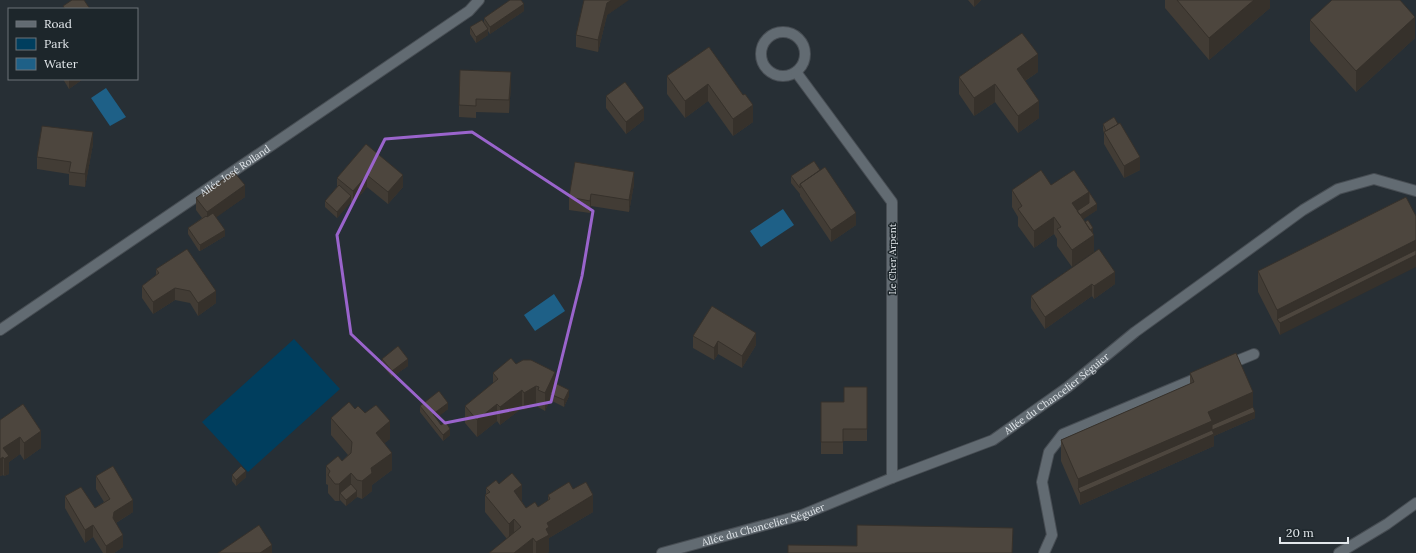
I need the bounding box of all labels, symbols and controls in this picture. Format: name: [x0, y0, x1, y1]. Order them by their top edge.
legend: [8, 8, 138, 80]
text: Road: [44, 16, 72, 31]
text: Park: [44, 36, 70, 51]
text: Water: [44, 56, 79, 71]
street label: Allée José Rolland: [196, 142, 272, 199]
street label: Le Cher Arpent: [886, 223, 899, 295]
street label: Allée du Chancelier Séguier: [1000, 349, 1112, 437]
street label: Allée du Chancelier Séguier: [699, 500, 827, 549]
scale bar: [1280, 519, 1348, 545]
text: 20 m: [1286, 525, 1314, 540]

